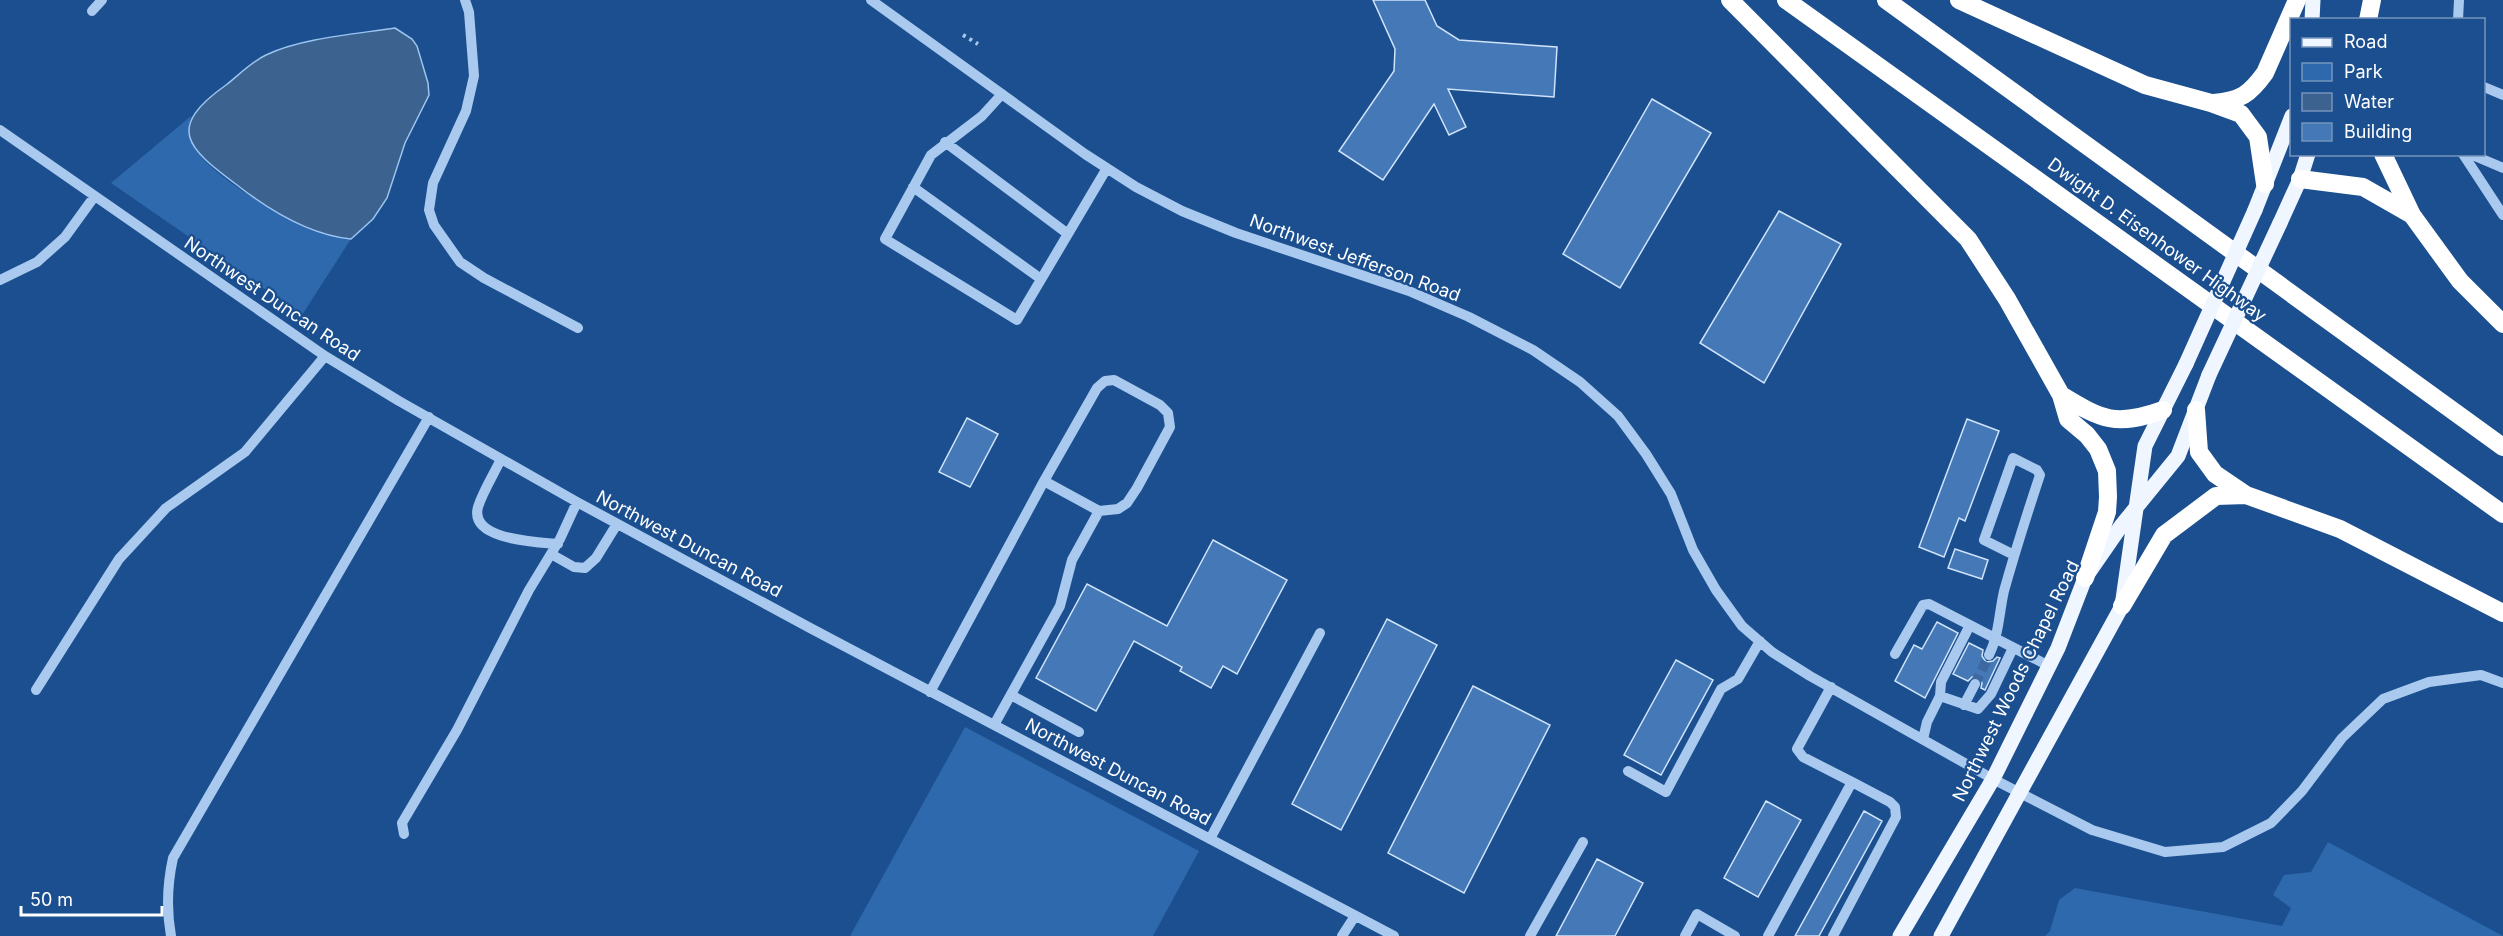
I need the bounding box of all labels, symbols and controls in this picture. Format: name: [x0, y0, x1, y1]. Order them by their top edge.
legend: [2290, 18, 2485, 156]
text: Road: [2344, 31, 2387, 52]
text: Park: [2344, 61, 2383, 82]
text: Water: [2344, 91, 2394, 112]
text: Building: [2344, 121, 2412, 142]
street label: Dwight D. Eisenhower Highway: [2044, 153, 2271, 326]
street label: Northwest Jefferson Road: [1247, 210, 1463, 306]
street label: Northwest Duncan Road: [180, 232, 364, 365]
street label: Northwest Duncan Road: [593, 486, 786, 601]
street label: Northwest Woods Chapel Road: [1948, 557, 2083, 805]
street label: Northwest Duncan Road: [1022, 714, 1215, 829]
scale bar: [21, 879, 162, 917]
text: 50 m: [30, 889, 73, 910]

